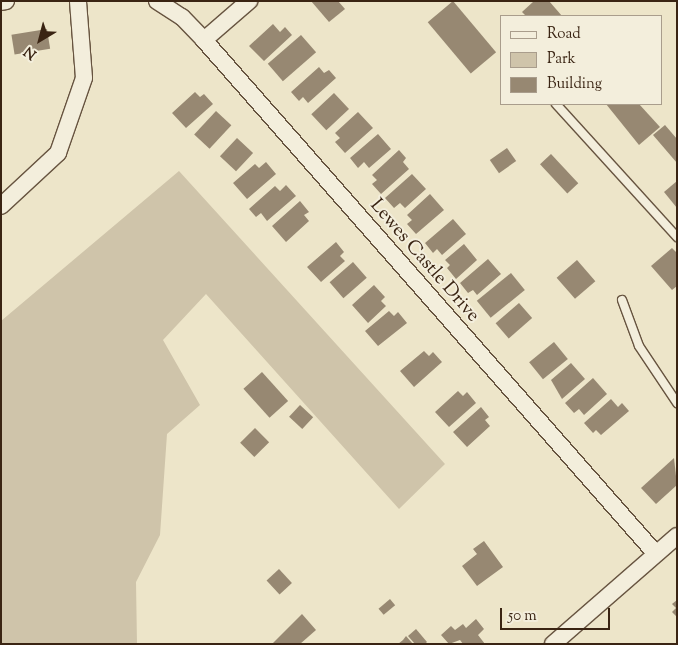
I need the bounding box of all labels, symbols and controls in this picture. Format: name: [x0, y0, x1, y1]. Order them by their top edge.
north arrow: [15, 15, 65, 65]
legend: [500, 15, 663, 105]
text: Road: [547, 24, 581, 45]
text: N: [20, 41, 41, 63]
text: Park: [547, 49, 576, 70]
text: Building: [547, 74, 602, 95]
street label: Lewes Castle Drive: [364, 195, 484, 327]
scale bar: [503, 598, 613, 630]
text: 50 m: [508, 606, 537, 627]

